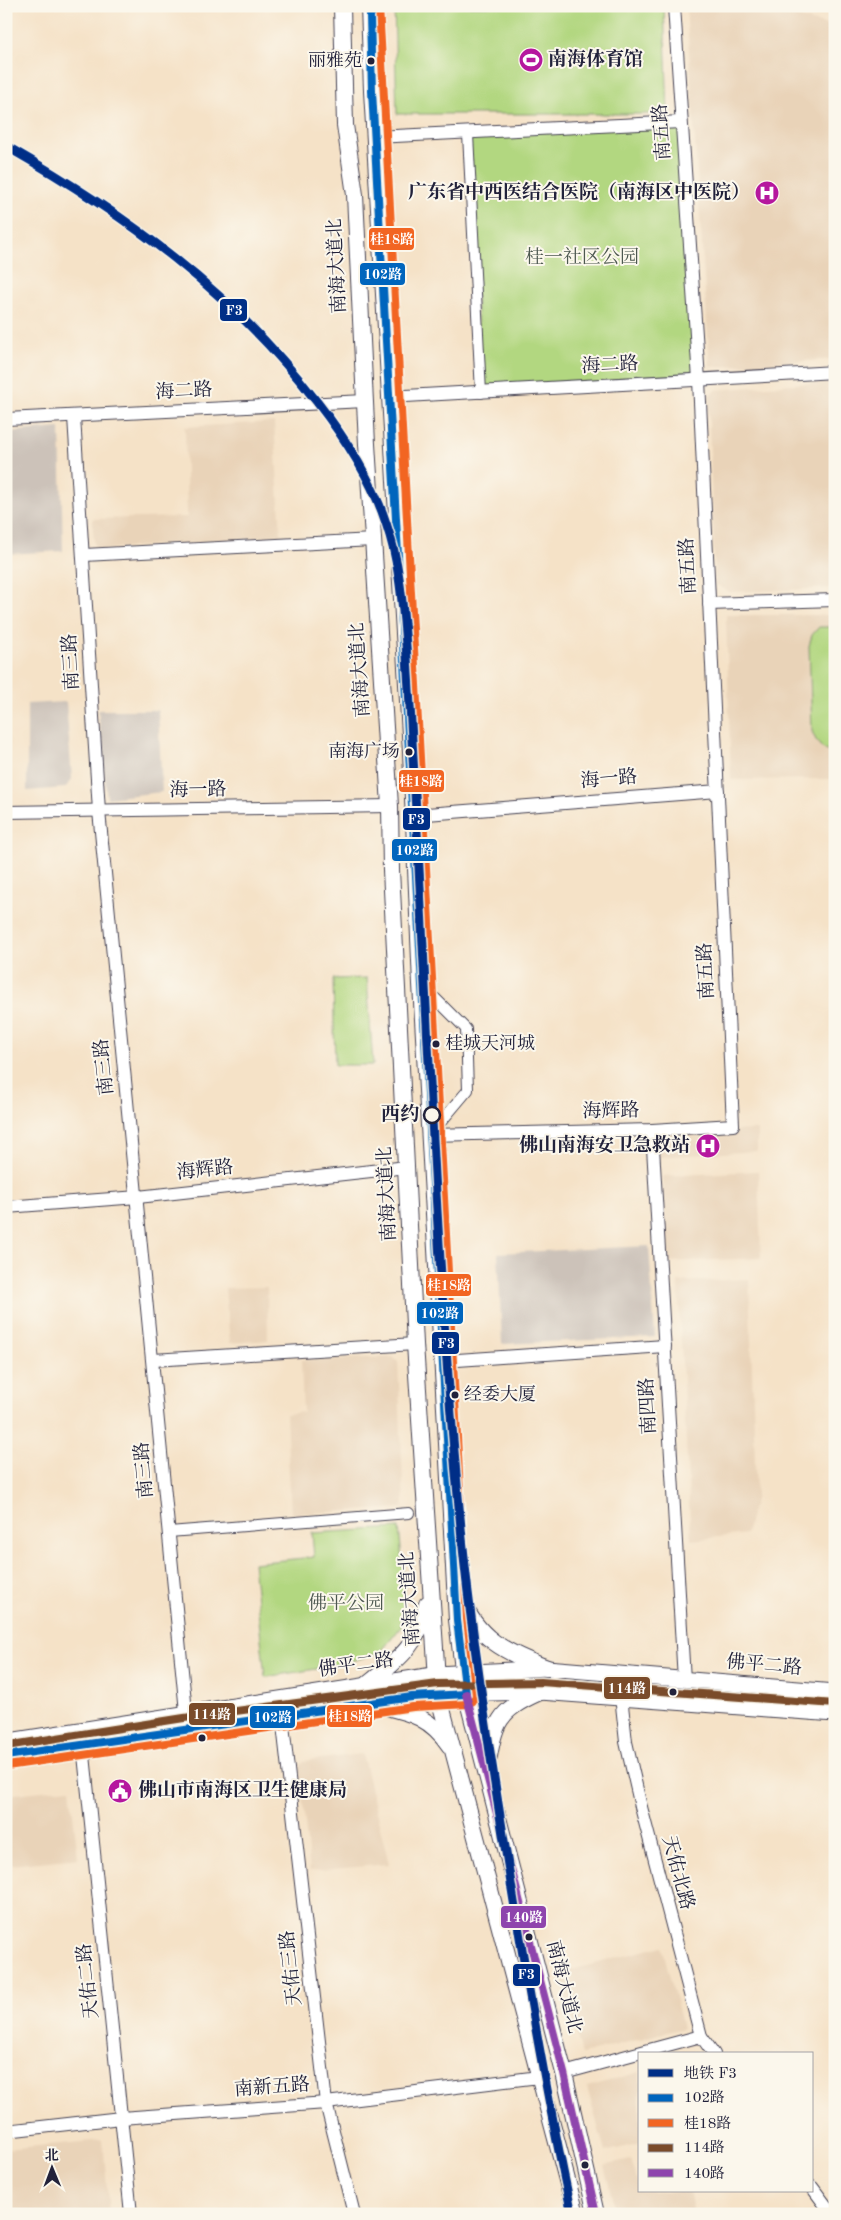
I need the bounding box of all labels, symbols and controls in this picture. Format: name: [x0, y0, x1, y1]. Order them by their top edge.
sports icon: 南海体育馆: [518, 47, 544, 73]
place label: 南海体育馆: [548, 48, 643, 70]
place label: 丽雅苑: [308, 50, 362, 70]
marker: 丽雅苑: [366, 56, 376, 66]
street label: 南五路: [649, 103, 674, 161]
hospital icon: 广东省中西医结合医院（南海区中医院）: [754, 180, 780, 206]
place label: 广东省中西医结合医院（南海区中医院）: [408, 181, 750, 203]
street label: 南海大道北: [323, 218, 350, 314]
line badge: 桂18路: [368, 227, 415, 251]
text: 桂18路: [370, 232, 414, 247]
park label: 桂一社区公园: [525, 247, 639, 268]
line badge: 102路: [359, 262, 406, 286]
text: 102路: [364, 267, 402, 282]
line badge: F3: [219, 298, 248, 322]
text: F3: [225, 304, 243, 318]
street label: 海二路: [581, 352, 639, 377]
street label: 海二路: [155, 378, 213, 403]
street label: 南五路: [675, 537, 700, 595]
street label: 南海大道北: [345, 622, 374, 718]
street label: 南三路: [58, 633, 83, 691]
place label: 南海广场: [328, 741, 400, 761]
marker: 南海广场: [404, 747, 414, 757]
street label: 海一路: [580, 765, 638, 792]
line badge: 桂18路: [398, 769, 445, 793]
text: 桂18路: [399, 774, 443, 789]
street label: 海一路: [169, 778, 227, 801]
line badge: F3: [402, 807, 431, 831]
text: F3: [407, 813, 425, 827]
line badge: 102路: [391, 838, 438, 862]
text: 102路: [396, 843, 434, 858]
street label: 南五路: [693, 942, 718, 1000]
place label: 桂城天河城: [445, 1033, 535, 1053]
street label: 南三路: [90, 1038, 117, 1097]
marker: 桂城天河城: [431, 1039, 441, 1049]
street label: 海辉路: [582, 1099, 640, 1122]
place label: 西约: [381, 1103, 419, 1125]
marker: 西约: [423, 1106, 441, 1124]
hospital icon: 佛山南海安卫急救站: [695, 1133, 721, 1159]
place label: 佛山南海安卫急救站: [519, 1134, 690, 1156]
street label: 南海大道北: [373, 1146, 400, 1242]
street label: 海辉路: [175, 1156, 234, 1183]
line badge: 桂18路: [425, 1273, 472, 1297]
text: 桂18路: [427, 1278, 471, 1293]
line badge: 102路: [416, 1301, 464, 1325]
text: 102路: [421, 1306, 459, 1321]
line badge: F3: [431, 1331, 460, 1355]
text: F3: [437, 1337, 455, 1351]
street label: 南四路: [635, 1377, 660, 1435]
place label: 经委大厦: [464, 1384, 536, 1404]
marker: 经委大厦: [450, 1390, 460, 1400]
street label: 南三路: [130, 1441, 157, 1499]
street label: 南海大道北: [395, 1551, 424, 1647]
park label: 佛平公园: [308, 1593, 384, 1614]
street label: 佛平二路: [317, 1649, 395, 1681]
street label: 佛平二路: [725, 1651, 803, 1679]
line badge: 114路: [603, 1676, 651, 1700]
text: 114路: [608, 1681, 646, 1696]
unlabelled marker: [668, 1687, 678, 1697]
line badge: 114路: [188, 1702, 236, 1726]
line badge: 桂18路: [326, 1704, 373, 1728]
line badge: 102路: [249, 1705, 296, 1729]
text: 114路: [193, 1707, 231, 1722]
text: 桂18路: [328, 1709, 372, 1724]
text: 102路: [254, 1710, 292, 1725]
unlabelled marker: [197, 1733, 207, 1743]
public building icon: 佛山市南海区卫生健康局: [107, 1778, 133, 1804]
place label: 佛山市南海区卫生健康局: [138, 1779, 347, 1801]
street label: 天佑北路: [658, 1833, 698, 1912]
line badge: 140路: [500, 1905, 547, 1929]
text: 140路: [505, 1910, 543, 1925]
street label: 天佑三路: [277, 1929, 305, 2007]
unlabelled marker: [524, 1932, 534, 1942]
street label: 南海大道北: [542, 1938, 587, 2035]
street label: 天佑二路: [74, 1942, 102, 2020]
line badge: F3: [512, 1963, 541, 1987]
text: F3: [517, 1968, 535, 1982]
legend: [638, 2052, 814, 2192]
text: 地铁 F3: [684, 2065, 737, 2082]
street label: 南新五路: [233, 2073, 311, 2100]
text: 102路: [684, 2089, 725, 2106]
text: 桂18路: [684, 2115, 731, 2132]
text: 114路: [684, 2139, 725, 2156]
north arrow: [28, 2142, 78, 2192]
text: 北: [45, 2148, 59, 2163]
unlabelled marker: [580, 2160, 590, 2170]
text: 140路: [684, 2165, 725, 2182]

